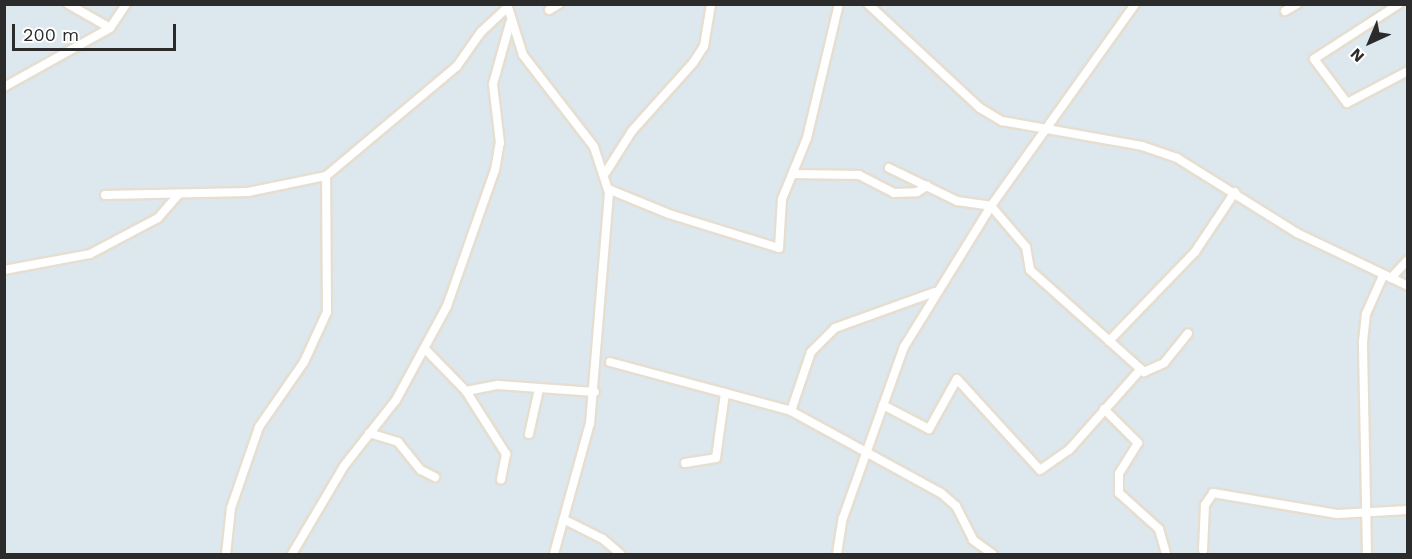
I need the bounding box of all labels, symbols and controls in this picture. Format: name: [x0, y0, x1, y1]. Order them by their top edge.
scale bar: [15, 12, 178, 50]
north arrow: [1340, 12, 1400, 72]
text: 200 m: [23, 24, 79, 45]
text: N: [1346, 44, 1368, 66]

